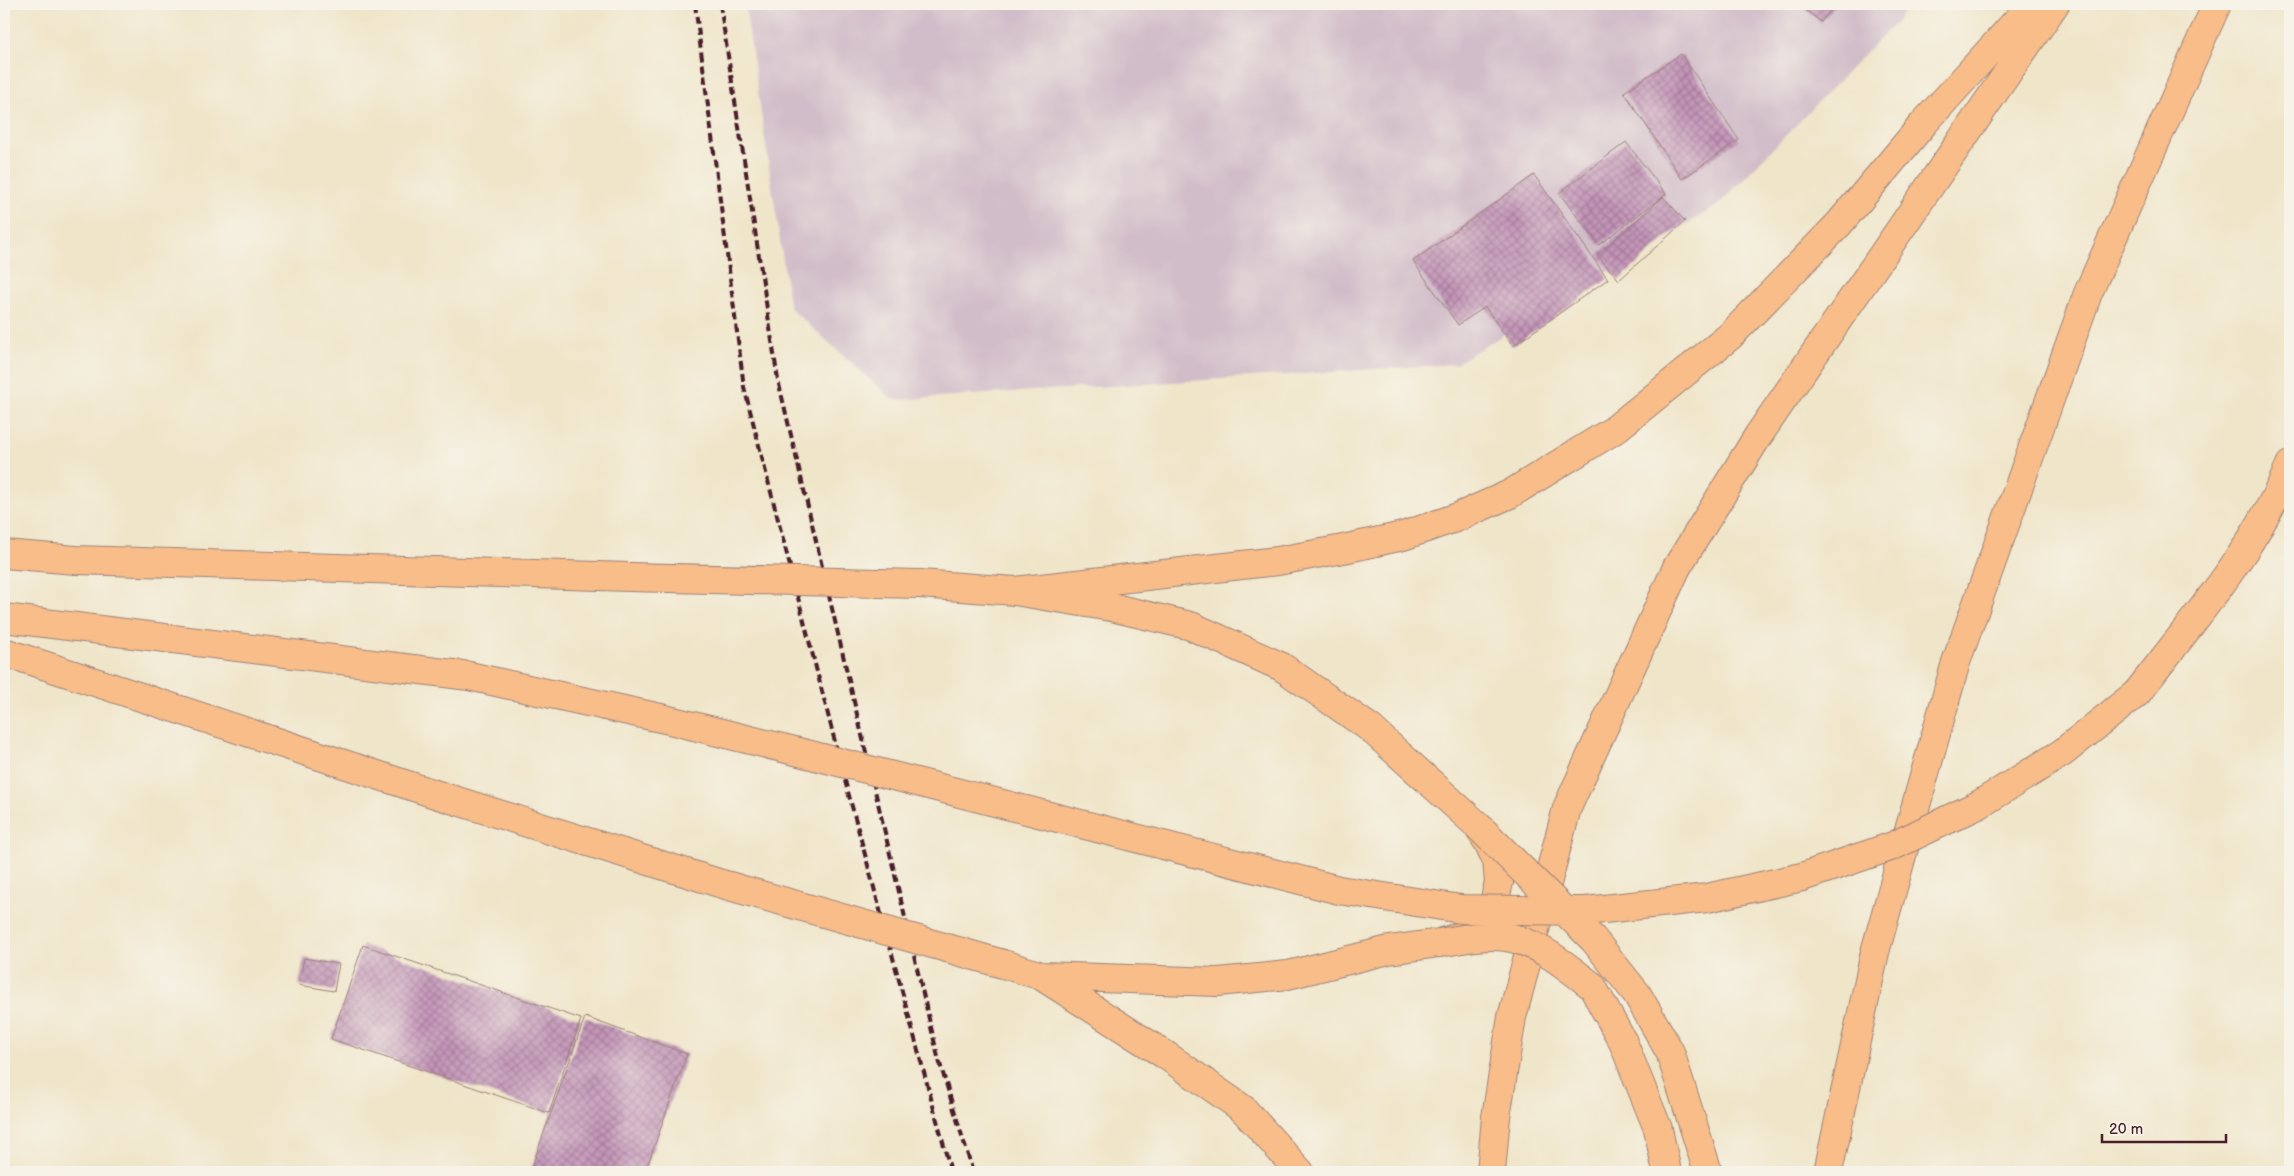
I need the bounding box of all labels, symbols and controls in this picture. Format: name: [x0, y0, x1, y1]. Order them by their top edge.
scale bar: [2102, 1111, 2225, 1143]
text: 20 m: [2109, 1120, 2143, 1139]

